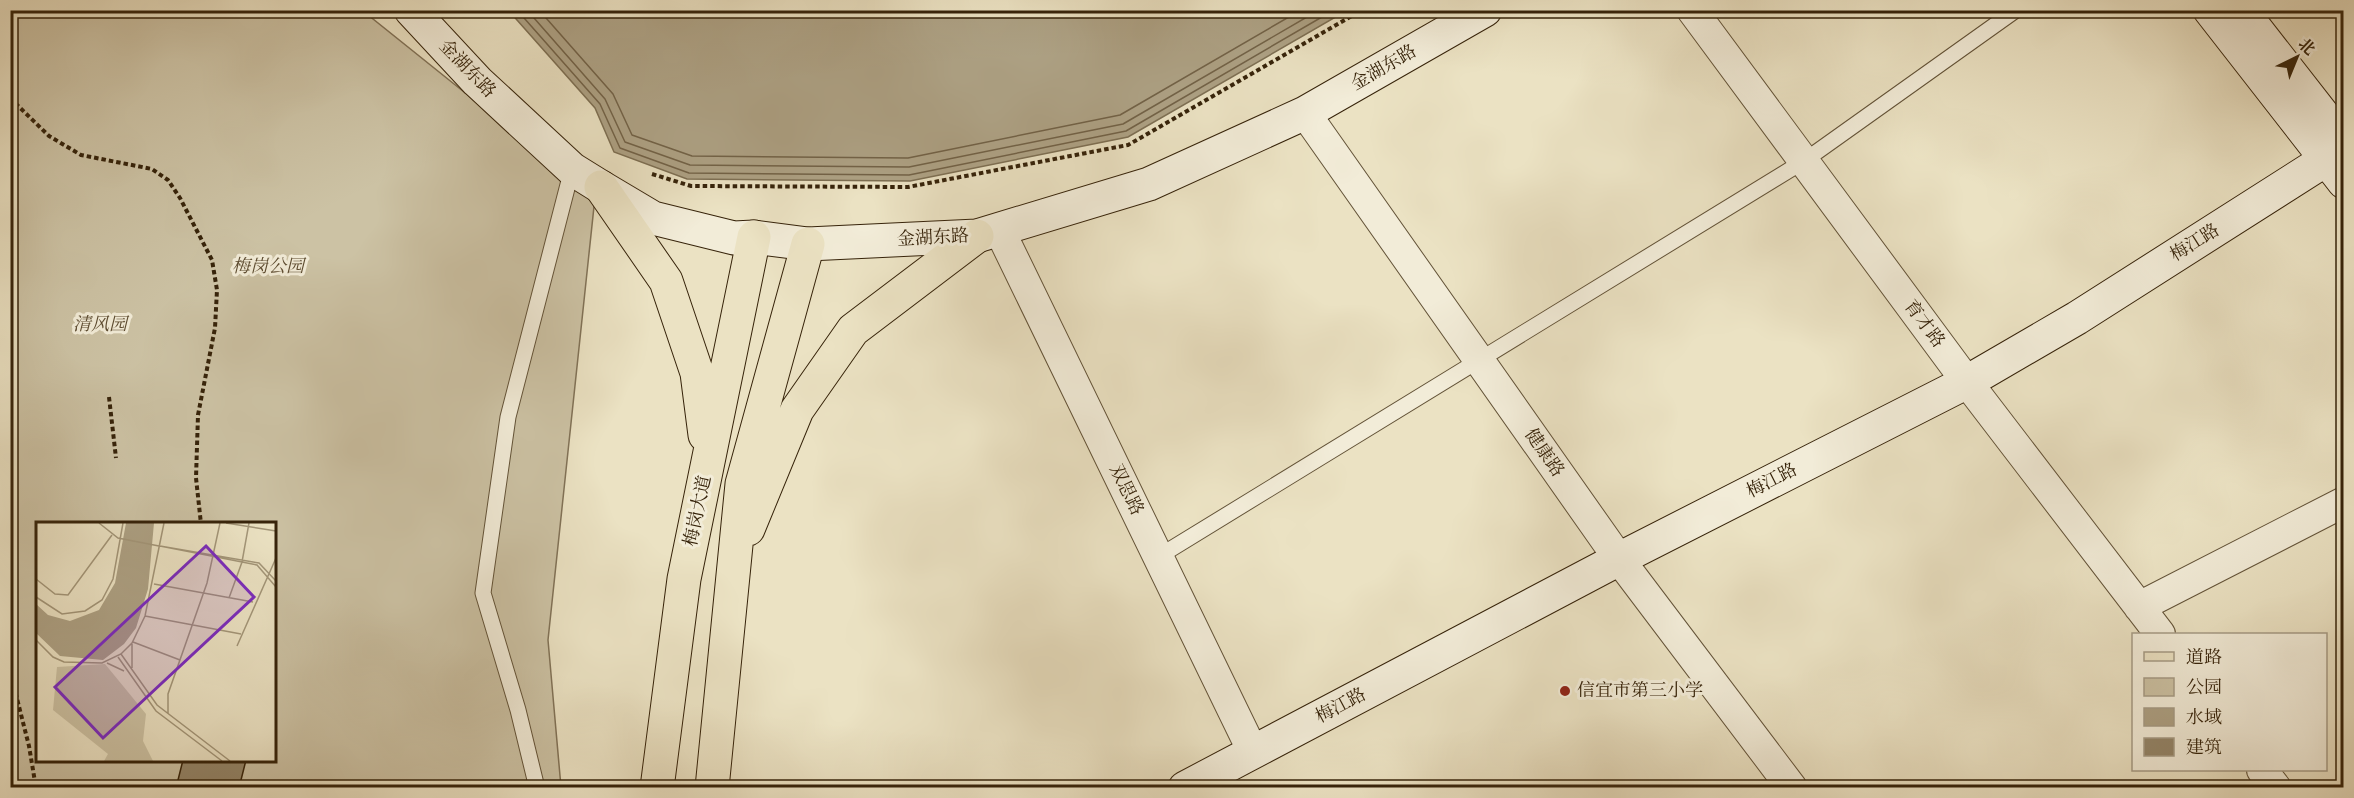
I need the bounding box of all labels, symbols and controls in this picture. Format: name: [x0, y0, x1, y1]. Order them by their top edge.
north arrow: [2267, 27, 2327, 87]
street label: 金湖东路: [436, 35, 500, 101]
text: 北: [2295, 35, 2319, 59]
street label: 金湖东路: [1347, 40, 1420, 94]
street label: 梅江路: [2166, 219, 2223, 265]
street label: 金湖东路: [896, 225, 969, 249]
park label: 梅岗公园: [232, 256, 307, 276]
street label: 育才路: [1901, 296, 1949, 351]
park label: 清风园: [73, 315, 130, 334]
street label: 健康路: [1521, 425, 1568, 480]
street label: 梅江路: [1743, 459, 1800, 501]
street label: 双思路: [1106, 461, 1148, 518]
street label: 梅岗大道: [680, 473, 714, 548]
inset map: [36, 522, 276, 762]
legend: [2132, 633, 2327, 771]
text: 道路: [2186, 647, 2222, 667]
text: 公园: [2186, 678, 2222, 697]
place label: 信宜市第三小学: [1577, 680, 1703, 700]
street label: 梅江路: [1312, 684, 1369, 727]
marker: 信宜市第三小学: [1558, 684, 1572, 698]
text: 水域: [2186, 707, 2222, 727]
text: 建筑: [2186, 737, 2222, 757]

